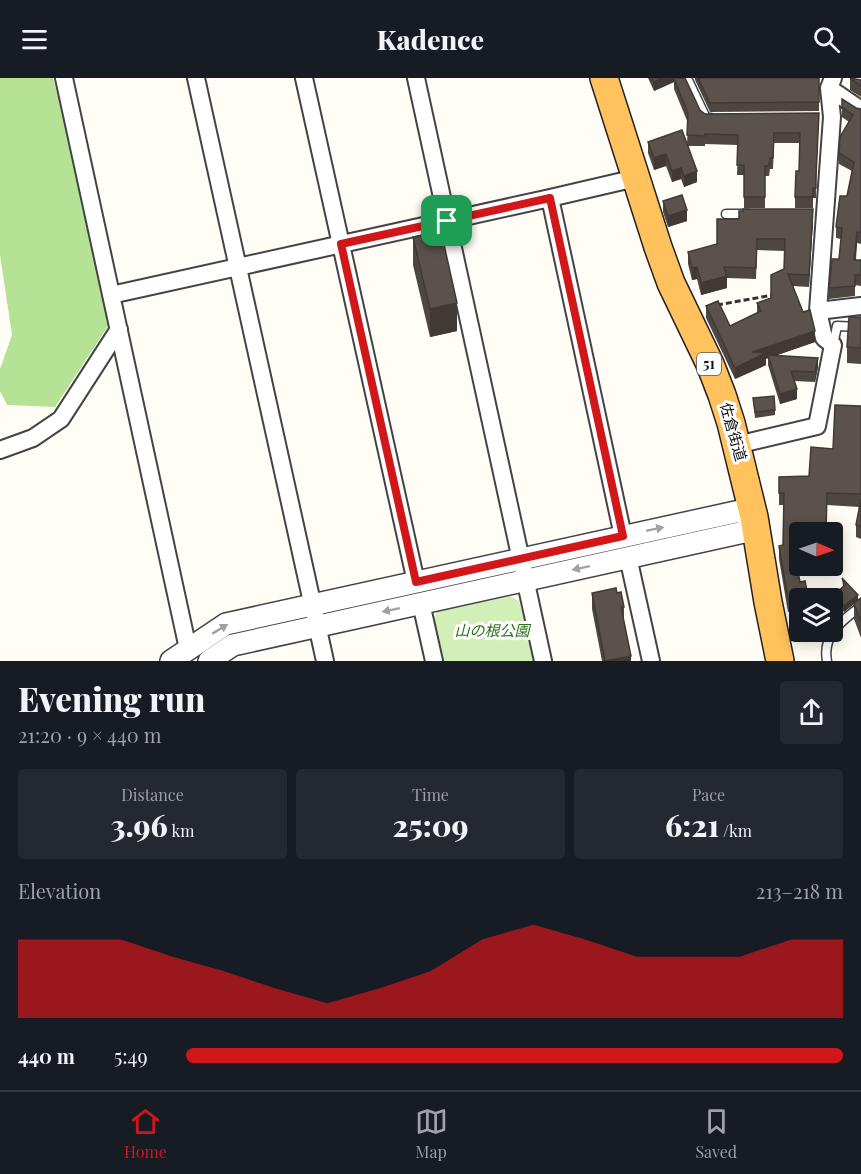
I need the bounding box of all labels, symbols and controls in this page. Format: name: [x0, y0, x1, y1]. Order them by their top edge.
text: Kadence: [377, 21, 484, 57]
icon: menu: [18, 23, 51, 56]
icon: search: [810, 23, 843, 56]
pin: [421, 195, 472, 246]
icon: arrive: [430, 204, 463, 237]
road number: 51: [697, 353, 721, 375]
street label: 佐倉街道: [716, 400, 752, 463]
north arrow: [789, 522, 843, 576]
map controls: [789, 522, 843, 642]
one-way arrow: [645, 524, 664, 534]
one-way arrow: [572, 563, 590, 573]
button: layers: [789, 588, 843, 642]
one-way arrow: [381, 605, 400, 615]
park label: 山の根公園: [454, 620, 531, 640]
one-way arrow: [211, 623, 228, 634]
text: Evening run: [18, 676, 205, 720]
button: share: [780, 681, 843, 744]
text: 21:20 · 9 × 440 m: [18, 721, 162, 748]
text: Distance: [121, 784, 184, 805]
text: Time: [412, 784, 449, 805]
text: Pace: [692, 784, 725, 805]
text: 3.96: [111, 805, 168, 845]
text: 25:09: [392, 805, 469, 845]
text: 6:21: [665, 805, 719, 845]
text: km: [168, 820, 194, 841]
text: /km: [719, 820, 752, 841]
text: Elevation: [18, 877, 101, 904]
text: 213–218 m: [756, 877, 843, 904]
text: 440 m: [18, 1042, 75, 1069]
text: 5:49: [114, 1042, 148, 1069]
tab: Home: [124, 1105, 167, 1162]
tab: Map: [415, 1105, 448, 1162]
tab: Saved: [695, 1105, 737, 1162]

